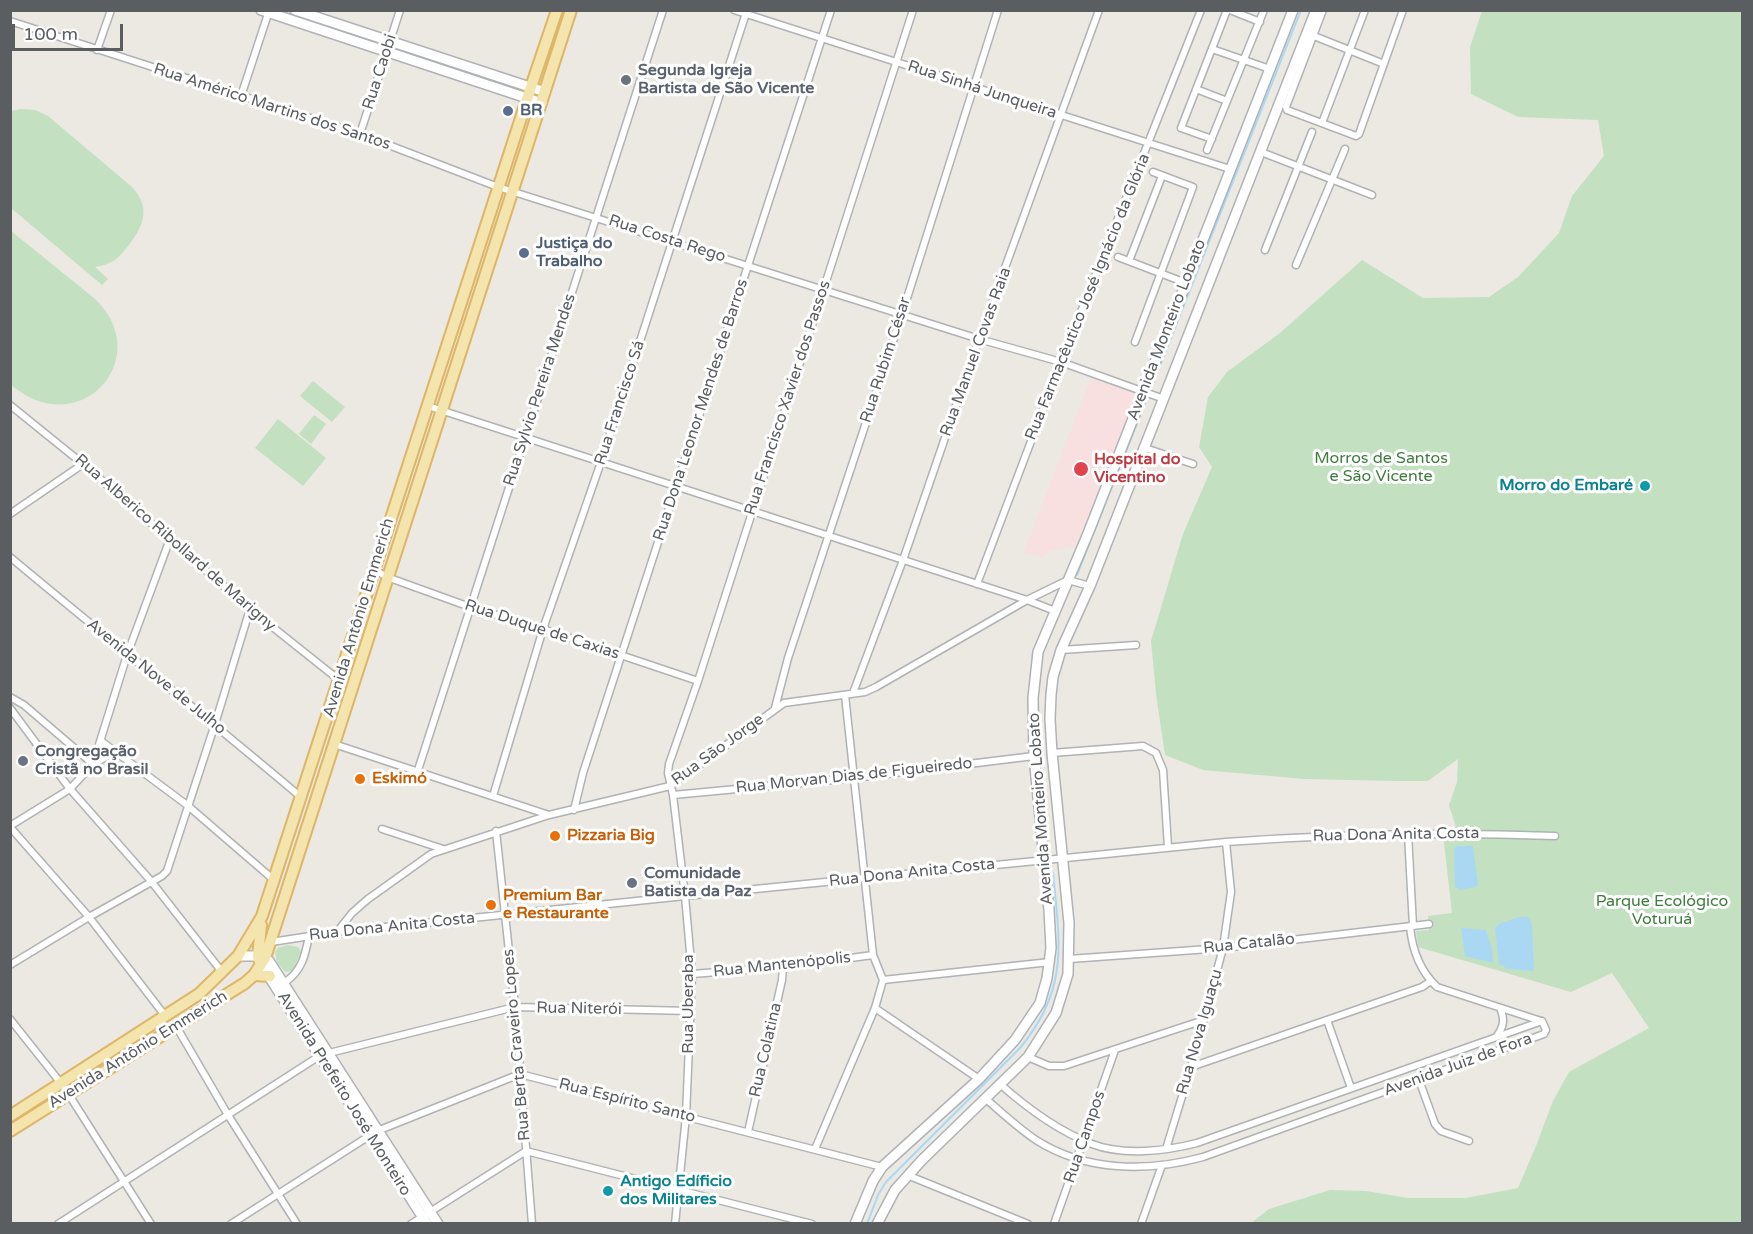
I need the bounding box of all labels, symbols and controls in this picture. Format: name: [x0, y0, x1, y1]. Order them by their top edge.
scale bar: [15, 12, 126, 50]
text: 100 m: [23, 23, 78, 45]
street label: Rua Caobi: [359, 32, 401, 112]
street label: Rua Sinhá Junqueira: [905, 57, 1059, 123]
street label: Rua Américo Martins dos Santos: [151, 60, 393, 154]
place label: Segunda Igreja Bartista de São Vicente: [638, 61, 814, 99]
marker: Segunda Igreja Bartista de São Vicente: [619, 73, 633, 87]
place label: BR: [520, 101, 542, 121]
marker: BR: [501, 104, 515, 118]
street label: Rua Farmacêutico José Ignácio da Glória: [1022, 151, 1154, 443]
street label: Rua Costa Rego: [606, 211, 728, 267]
place label: Justiça do Trabalho: [536, 234, 612, 272]
street label: Avenida Monteiro Lobato: [1124, 237, 1210, 423]
marker: Justiça do Trabalho: [517, 246, 531, 260]
street label: Rua Manuel Covas Raia: [936, 265, 1016, 439]
street label: Rua Dona Leonor Mendes de Barros: [649, 277, 753, 543]
street label: Rua Francisco Xavier dos Passos: [741, 278, 835, 518]
street label: Rua Sylvio Pereira Mendes: [500, 291, 580, 489]
street label: Rua Rubim César: [857, 295, 915, 425]
street label: Rua Francisco Sá: [591, 338, 649, 468]
park label: Morros de Santos e São Vicente: [1314, 449, 1448, 487]
street label: Rua Alberico Ribollard de Marigny: [71, 450, 279, 636]
place label: Hospital do Vicentino: [1094, 450, 1180, 488]
marker: Hospital do Vicentino: [1072, 460, 1090, 478]
place label: Morro do Embaré: [1499, 476, 1633, 496]
marker: Morro do Embaré: [1638, 479, 1652, 493]
street label: Avenida Antônio Emmerich: [319, 516, 399, 720]
street label: Rua Duque de Caxias: [462, 596, 622, 664]
street label: Avenida Nove de Julho: [83, 615, 229, 739]
street label: Rua São Jorge: [668, 710, 768, 790]
street label: Avenida Monteiro Lobato: [1025, 712, 1057, 906]
place label: Congregação Cristã no Brasil: [35, 742, 148, 780]
marker: Congregação Cristã no Brasil: [16, 754, 30, 768]
street label: Rua Morvan Dias de Figueiredo: [735, 754, 973, 798]
place label: Eskimó: [372, 769, 427, 789]
marker: Eskimó: [353, 772, 367, 786]
street label: Rua Dona Anita Costa: [1312, 824, 1480, 846]
place label: Pizzaria Big: [567, 826, 655, 846]
marker: Pizzaria Big: [548, 829, 562, 843]
street label: Rua Dona Anita Costa: [828, 855, 996, 891]
place label: Comunidade Batista da Paz: [644, 864, 751, 902]
marker: Comunidade Batista da Paz: [625, 876, 639, 890]
place label: Premium Bar e Restaurante: [503, 886, 609, 924]
park label: Parque Ecológico Voturuá: [1596, 892, 1728, 930]
marker: Premium Bar e Restaurante: [484, 898, 498, 912]
street label: Rua Dona Anita Costa: [308, 909, 476, 945]
street label: Rua Catalão: [1202, 930, 1296, 958]
street label: Rua Berta Craveiro Lopes: [499, 948, 535, 1142]
street label: Rua Mantenópolis: [712, 948, 852, 982]
street label: Rua Uberaba: [679, 954, 699, 1054]
street label: Rua Nova Iguaçu: [1173, 967, 1227, 1097]
street label: Avenida Antônio Emmerich: [45, 987, 231, 1113]
street label: Avenida Prefeito José Monteiro: [273, 988, 415, 1200]
street label: Rua Niterói: [536, 999, 622, 1019]
street label: Rua Colatina: [746, 1001, 786, 1099]
street label: Avenida Juiz de Fora: [1381, 1029, 1535, 1101]
street label: Rua Espírito Santo: [557, 1075, 697, 1127]
street label: Rua Campos: [1060, 1088, 1110, 1186]
place label: Antigo Edíficio dos Militares: [620, 1172, 732, 1210]
marker: Antigo Edíficio dos Militares: [601, 1184, 615, 1198]

